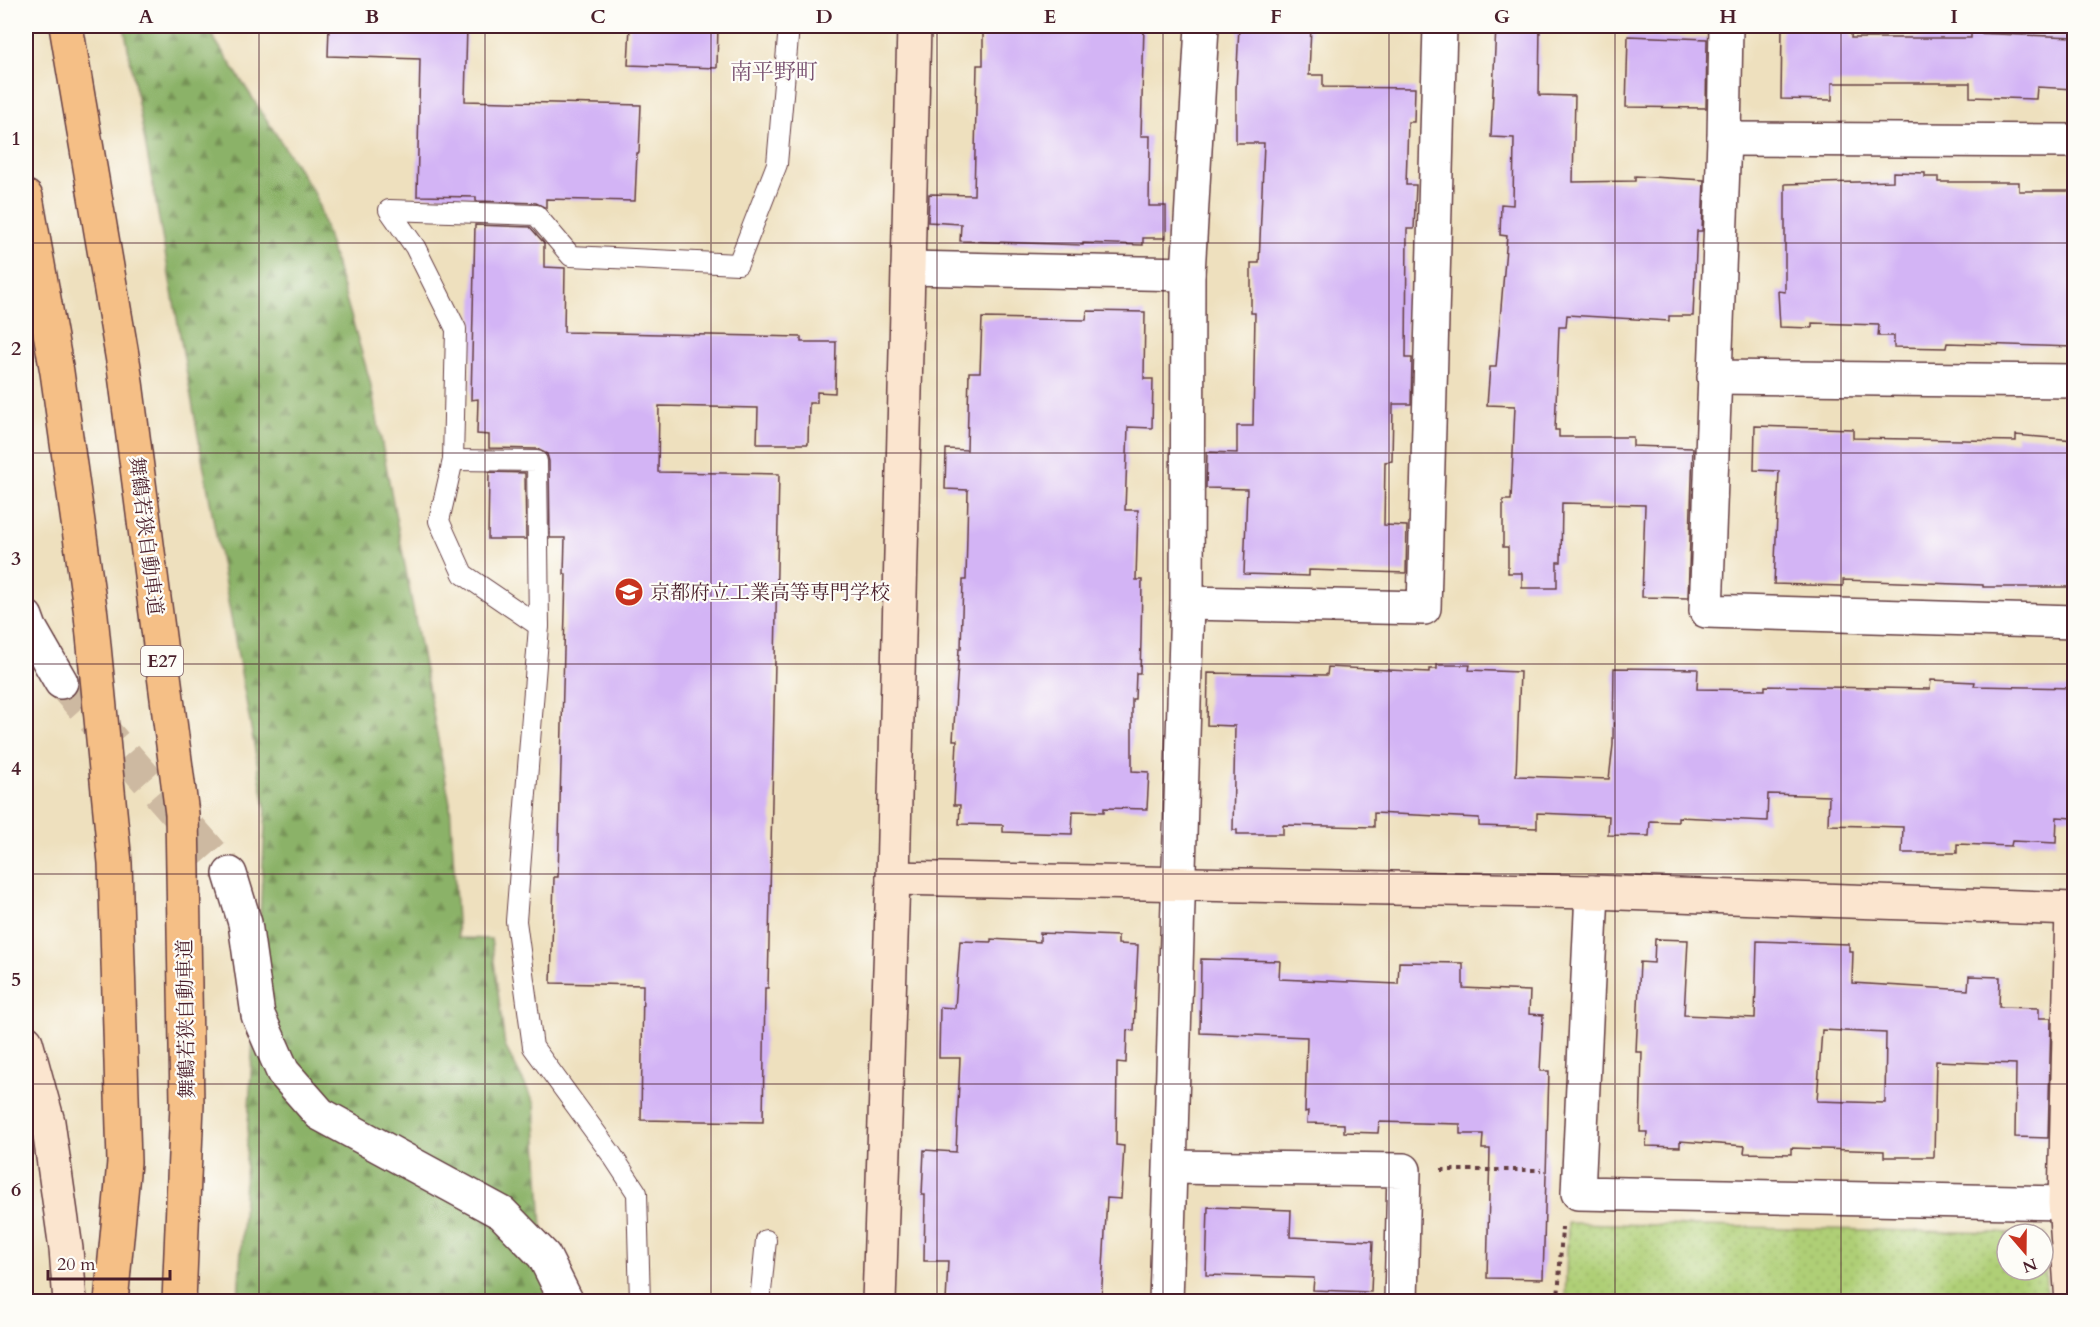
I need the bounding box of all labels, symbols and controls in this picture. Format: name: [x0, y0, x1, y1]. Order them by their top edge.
text: A: [138, 3, 154, 30]
text: B: [365, 3, 379, 30]
text: C: [590, 3, 606, 30]
text: D: [815, 3, 833, 30]
text: E: [1044, 3, 1056, 30]
text: F: [1270, 3, 1282, 30]
text: G: [1494, 3, 1510, 30]
text: H: [1719, 3, 1737, 30]
text: I: [1950, 3, 1958, 30]
district label: 南平野町: [730, 57, 818, 87]
text: 1: [11, 125, 21, 152]
text: 2: [11, 335, 21, 362]
street label: 舞鶴若狭自動車道: [123, 455, 169, 617]
text: 3: [11, 545, 21, 572]
school or university icon: 京都府立工業高等専門学校: [613, 576, 645, 608]
place label: 京都府立工業高等専門学校: [650, 579, 890, 606]
road number: E27: [141, 646, 183, 676]
text: 4: [11, 755, 21, 782]
street label: 舞鶴若狭自動車道: [171, 939, 201, 1099]
text: 5: [11, 966, 21, 993]
text: 6: [11, 1176, 21, 1203]
north arrow: [1995, 1222, 2055, 1282]
scale bar: [48, 1243, 170, 1281]
text: 20 m: [57, 1252, 96, 1277]
text: N: [2019, 1252, 2040, 1278]

